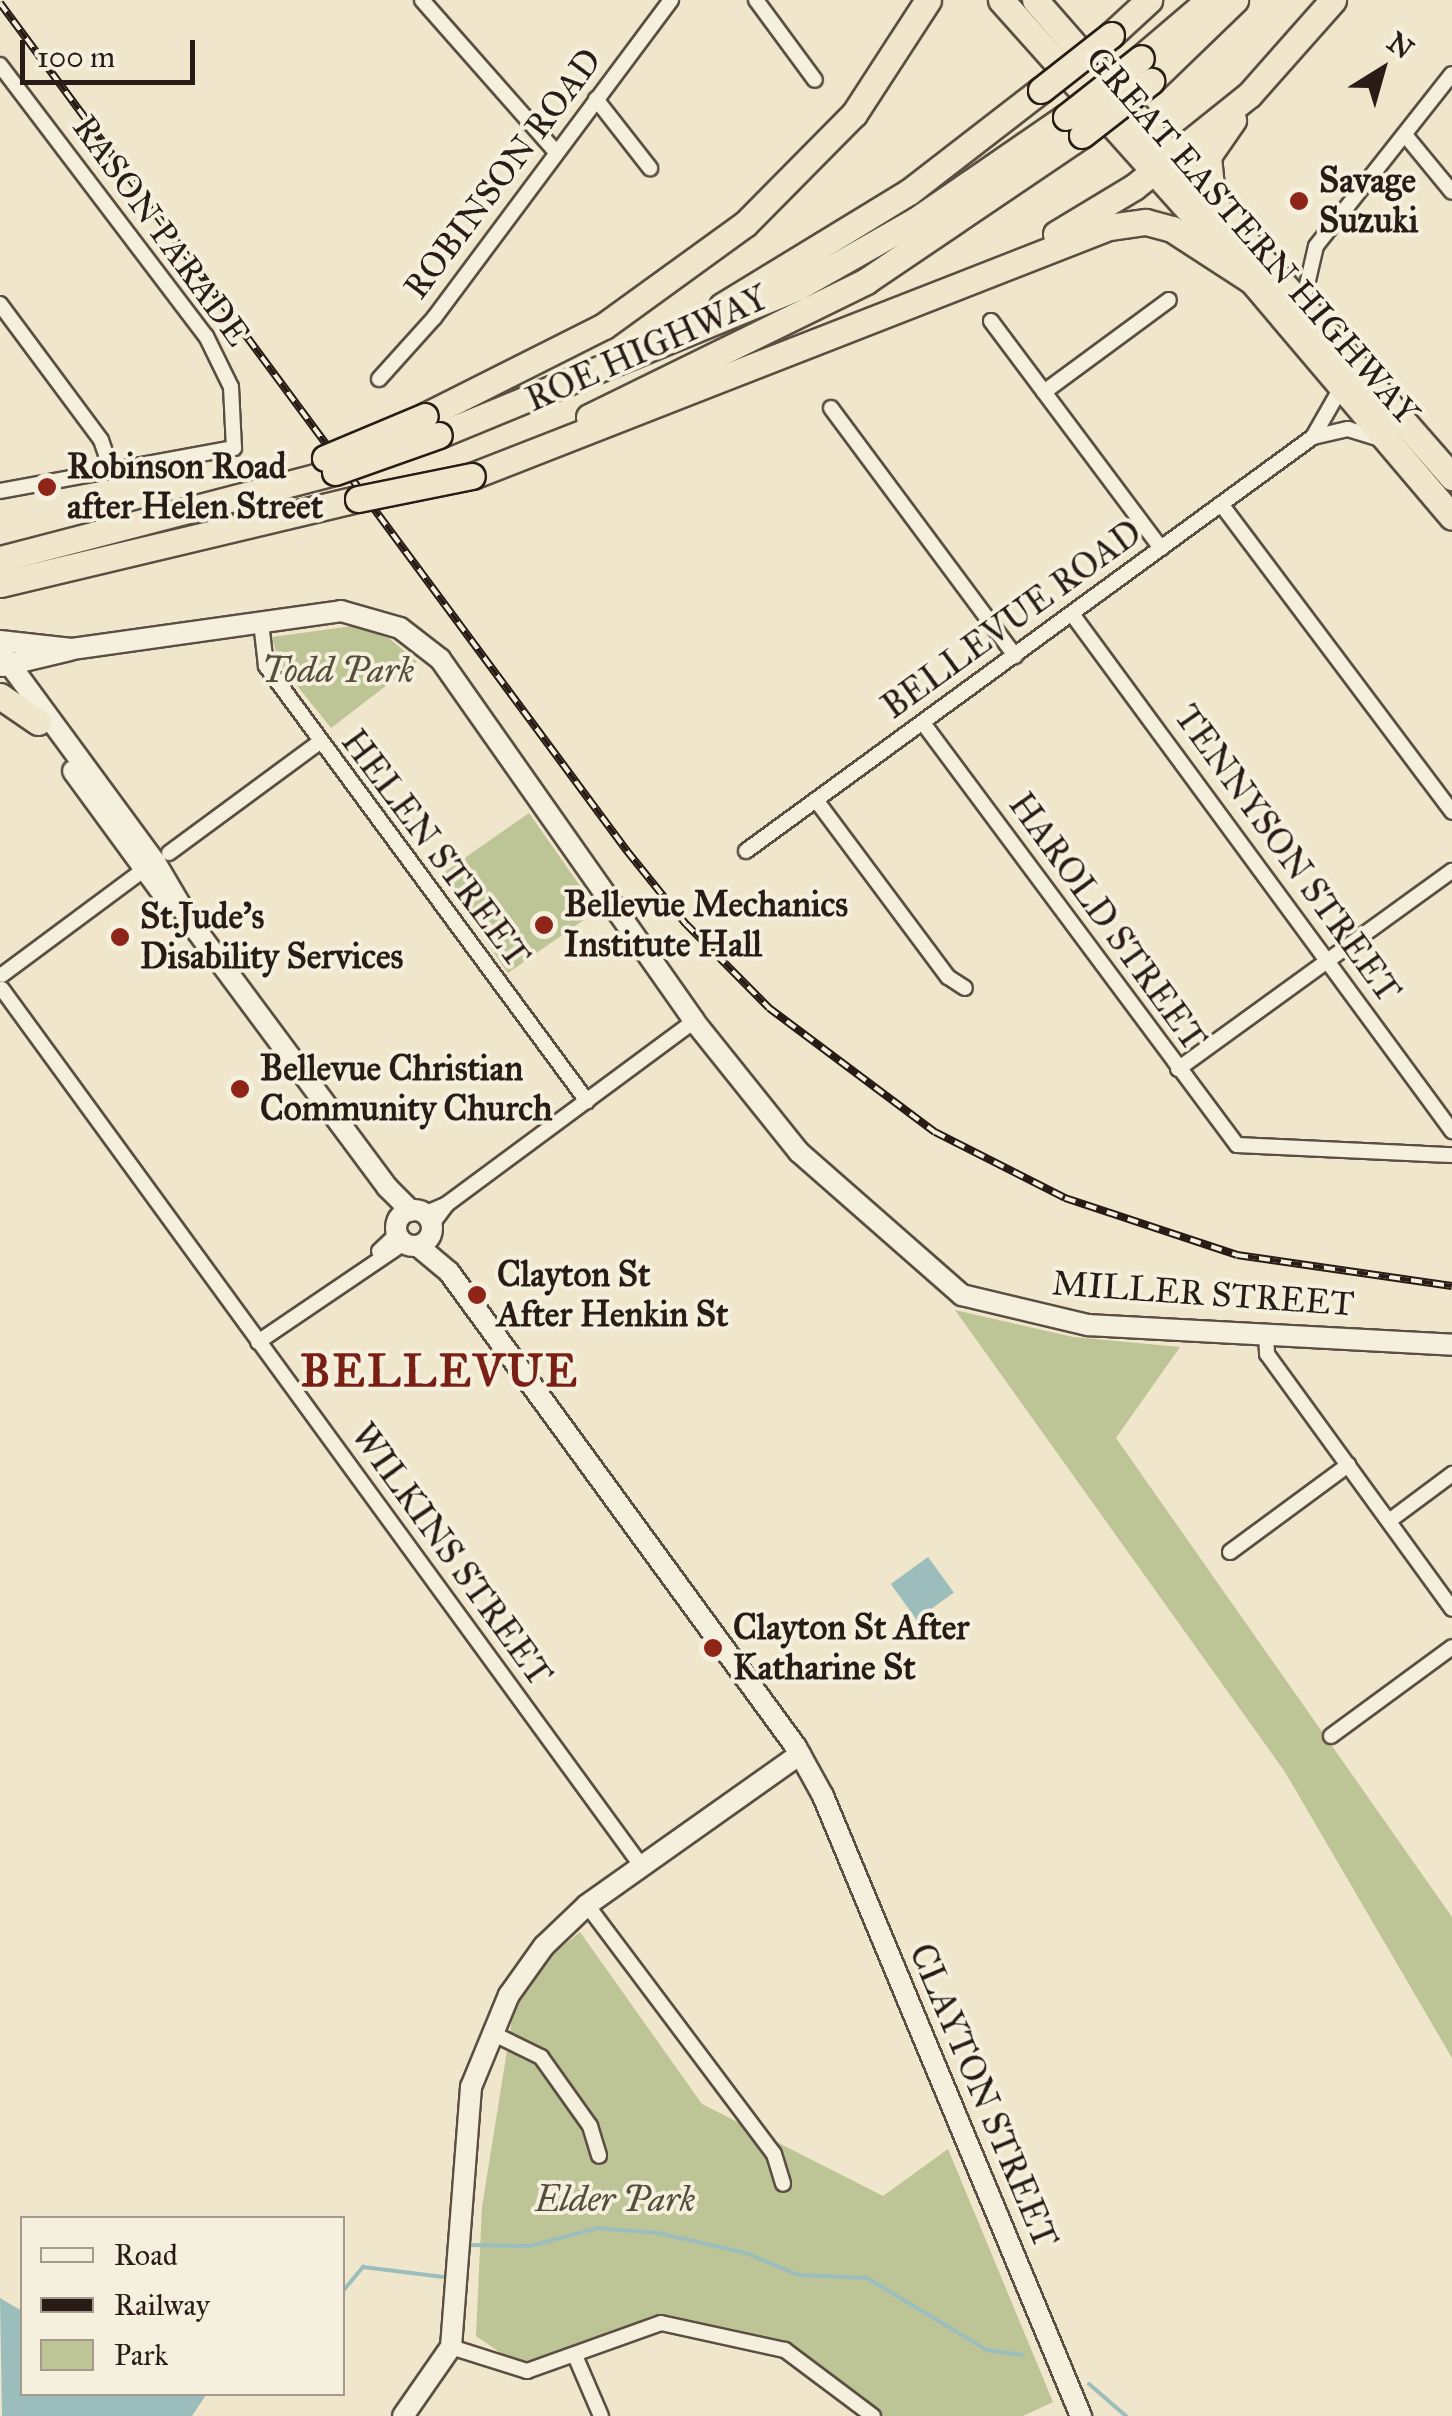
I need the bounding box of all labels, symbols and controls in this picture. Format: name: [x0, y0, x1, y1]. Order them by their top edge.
scale bar: [25, 20, 200, 82]
north arrow: [1332, 20, 1432, 120]
text: 100 m: [37, 39, 115, 75]
street label: GREAT EASTERN HIGHWAY: [1077, 39, 1427, 433]
street label: ROBINSON ROAD: [395, 41, 611, 307]
street label: RASON PARADE: [63, 107, 259, 355]
place label: Savage Suzuki: [1319, 160, 1418, 242]
marker: Savage Suzuki: [1288, 190, 1310, 212]
street label: ROE HIGHWAY: [520, 277, 774, 421]
place label: Robinson Road after Helen Street: [67, 446, 323, 528]
marker: Robinson Road after Helen Street: [36, 476, 58, 498]
street label: BELLEVUE ROAD: [874, 512, 1150, 728]
park label: Todd Park: [262, 650, 414, 692]
street label: TENNYSON STREET: [1165, 697, 1409, 1011]
street label: HELEN STREET: [332, 722, 538, 976]
street label: HAROLD STREET: [1000, 785, 1214, 1059]
place label: Bellevue Mechanics Institute Hall: [564, 884, 848, 966]
place label: St.Jude's Disability Services: [140, 896, 403, 978]
marker: Bellevue Mechanics Institute Hall: [533, 914, 555, 936]
marker: St.Jude's Disability Services: [109, 926, 131, 948]
place label: Bellevue Christian Community Church: [260, 1048, 553, 1130]
marker: Bellevue Christian Community Church: [229, 1078, 251, 1100]
place label: Clayton St After Henkin St: [497, 1254, 728, 1336]
street label: MILLER STREET: [1050, 1262, 1356, 1326]
marker: Clayton St After Henkin St: [466, 1284, 488, 1306]
district label: BELLEVUE: [301, 1344, 579, 1398]
street label: WILKINS STREET: [342, 1416, 560, 1694]
place label: Clayton St After Katharine St: [733, 1607, 969, 1689]
marker: Clayton St After Katharine St: [702, 1637, 724, 1659]
street label: CLAYTON STREET: [900, 1938, 1066, 2254]
park label: Elder Park: [535, 2179, 695, 2221]
legend: [20, 2216, 345, 2396]
text: Road: [114, 2237, 178, 2273]
text: Railway: [114, 2287, 210, 2323]
text: Park: [114, 2337, 168, 2373]

